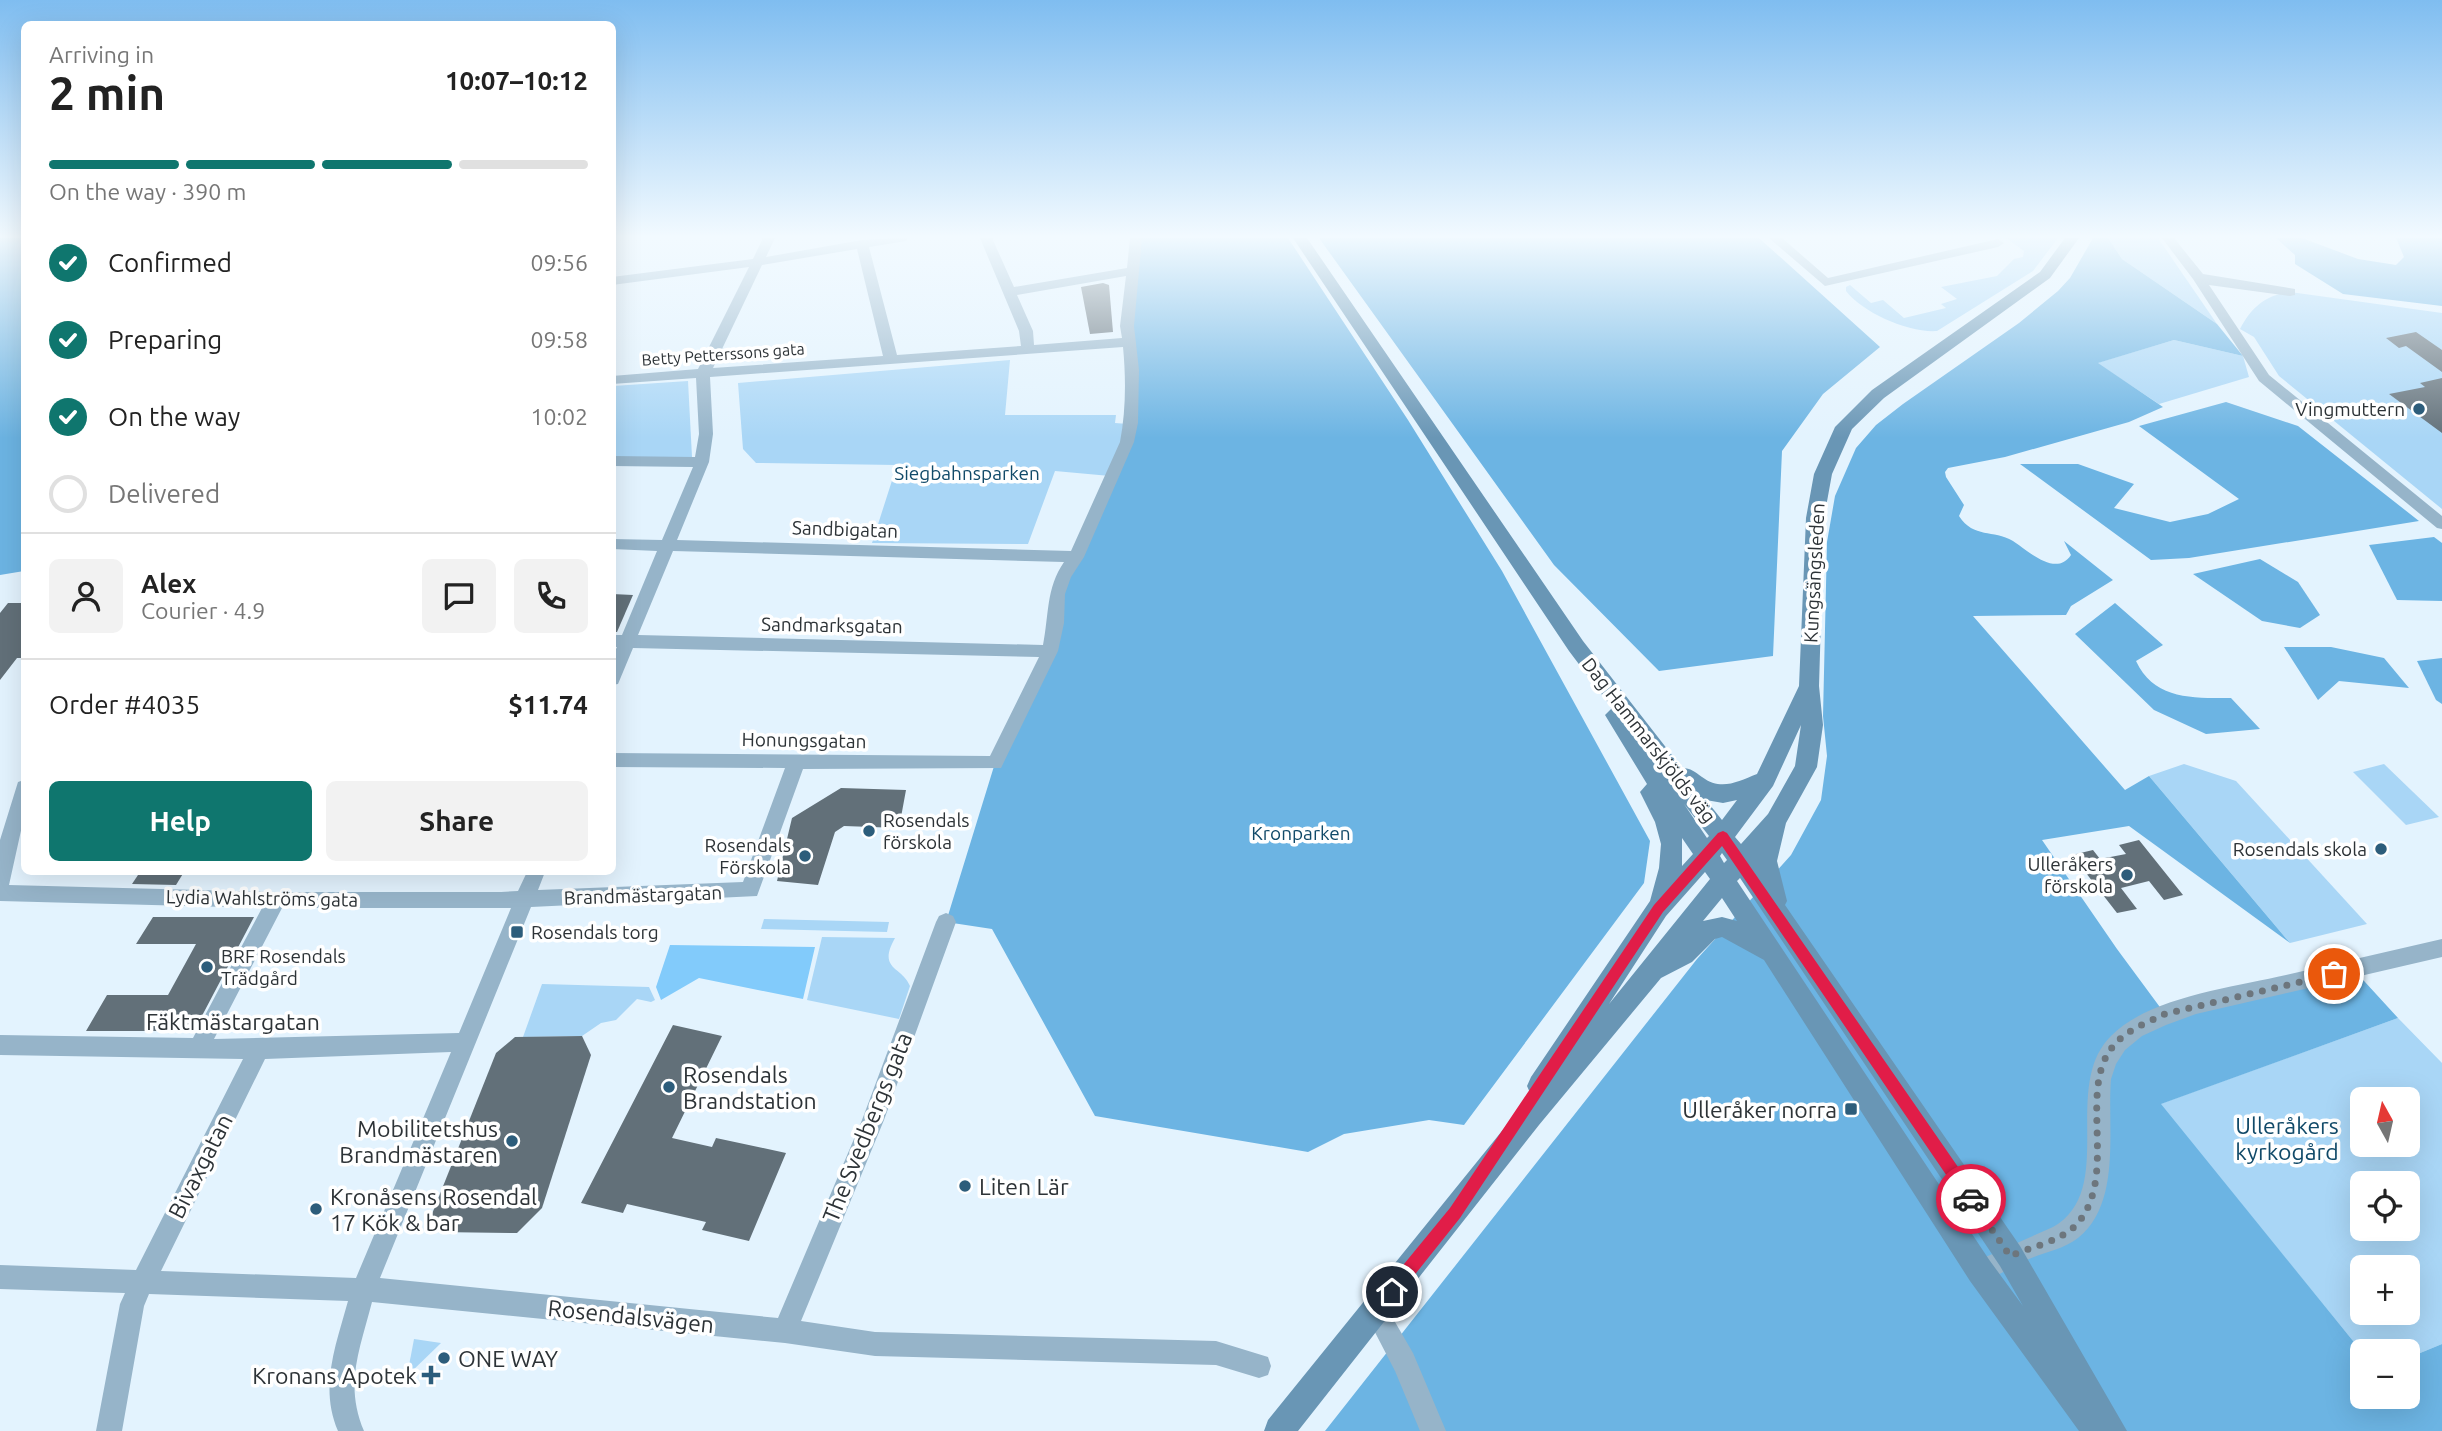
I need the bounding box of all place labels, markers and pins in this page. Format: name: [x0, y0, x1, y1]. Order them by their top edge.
place label: Vingmuttern: [2295, 398, 2405, 420]
marker: Vingmuttern: [2411, 401, 2427, 417]
place label: Rosendals förskola: [883, 809, 970, 853]
marker: Rosendals förskola: [861, 823, 877, 839]
place label: Rosendals Förskola: [704, 834, 791, 878]
place label: Rosendals skola: [2233, 838, 2367, 860]
marker: Rosendals skola: [2373, 841, 2389, 857]
marker: Rosendals Förskola: [797, 848, 813, 864]
place label: Ulleråkers förskola: [2027, 853, 2113, 897]
marker: Ulleråkers förskola: [2119, 867, 2135, 883]
place label: Rosendals torg: [531, 921, 659, 943]
marker: Rosendals torg: [509, 924, 525, 940]
pin: [2304, 944, 2364, 1004]
place label: BRF Rosendals Trädgård: [221, 945, 346, 989]
marker: BRF Rosendals Trädgård: [199, 959, 215, 975]
place label: Rosendals Brandstation: [683, 1062, 817, 1113]
marker: Rosendals Brandstation: [661, 1079, 677, 1095]
place label: Ulleråker norra: [1682, 1097, 1837, 1122]
marker: Ulleråker norra: [1843, 1101, 1859, 1117]
place label: Mobilitetshus Brandmästaren: [339, 1116, 498, 1167]
marker: Mobilitetshus Brandmästaren: [504, 1133, 520, 1149]
place label: Liten Lär: [979, 1174, 1069, 1199]
marker: Liten Lär: [957, 1178, 973, 1194]
place label: Kronåsens Rosendal 17 Kök & bar: [330, 1184, 537, 1235]
marker: Kronåsens Rosendal 17 Kök & bar: [308, 1201, 324, 1217]
pin: [1362, 1262, 1422, 1322]
place label: ONE WAY: [458, 1346, 559, 1371]
marker: ONE WAY: [436, 1350, 452, 1366]
place label: Kronans Apotek: [252, 1363, 417, 1388]
marker: Kronans Apotek: [423, 1367, 439, 1383]

